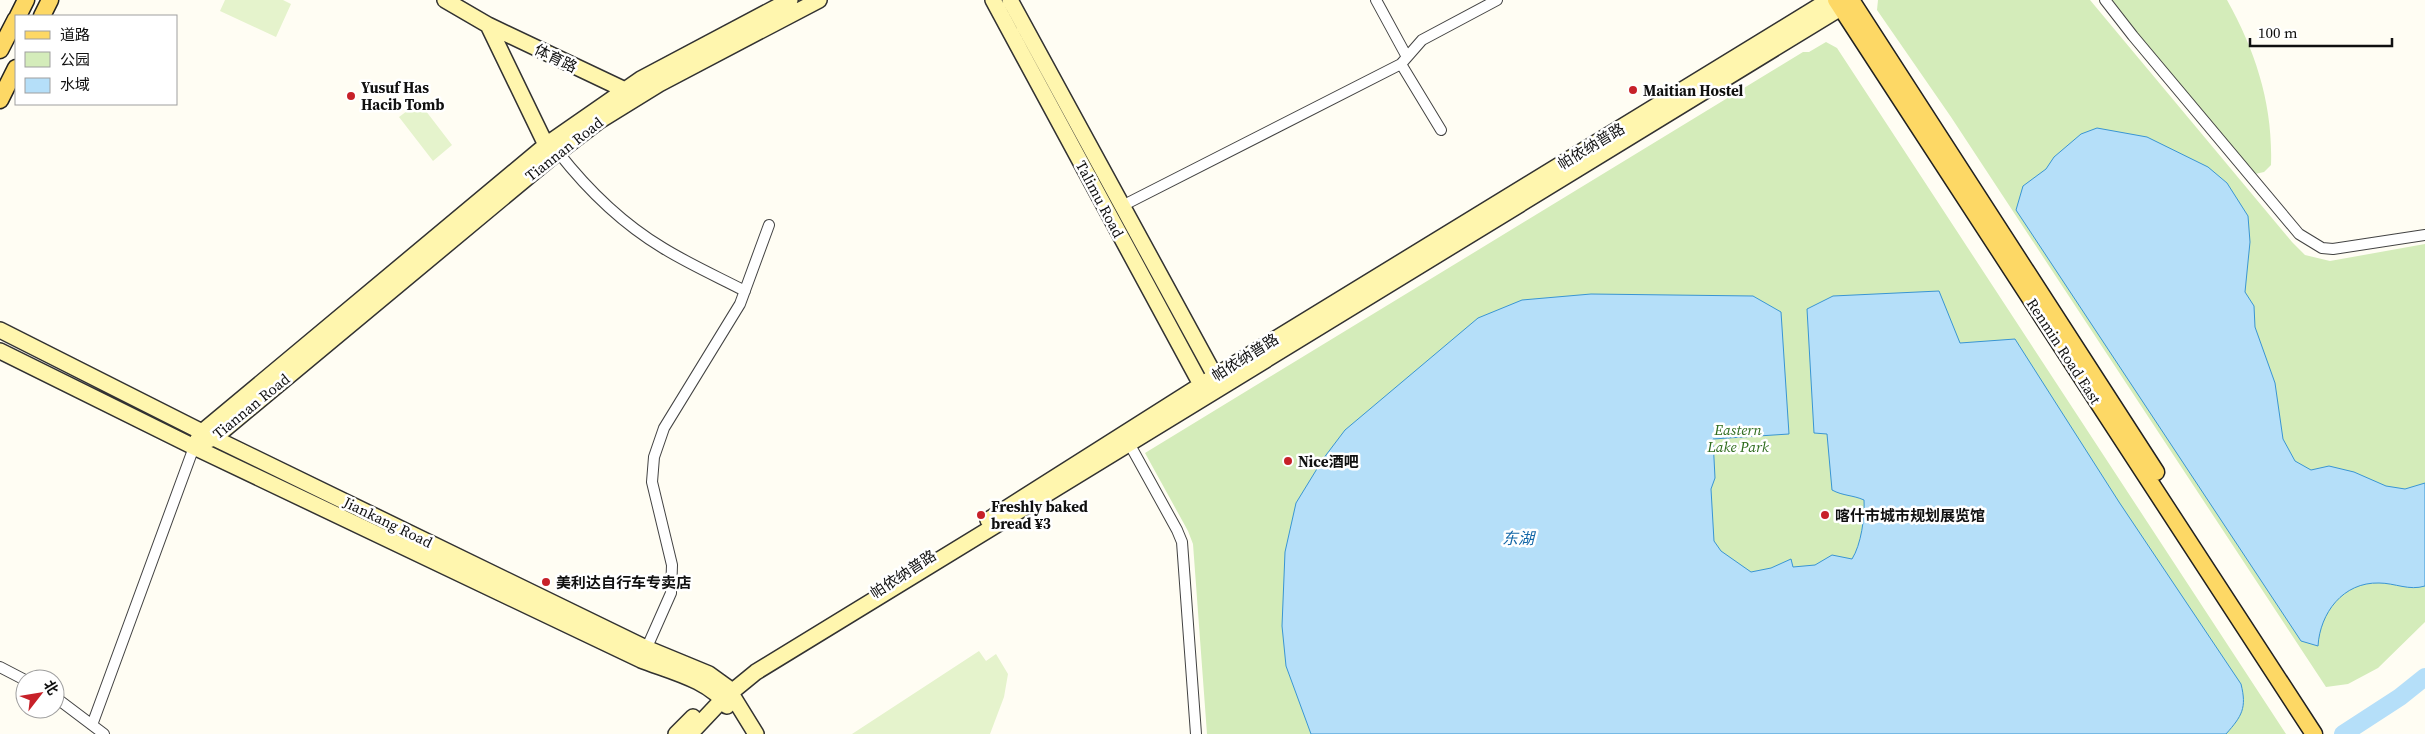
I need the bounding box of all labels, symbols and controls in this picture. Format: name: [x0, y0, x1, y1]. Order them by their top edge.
legend: [15, 15, 178, 105]
scale bar: [2250, 15, 2392, 47]
text: 100 m: [2258, 22, 2298, 43]
text: 道路: [60, 24, 90, 45]
street label: 体育路: [531, 39, 581, 77]
text: 公园: [60, 49, 90, 70]
text: 水域: [60, 74, 90, 95]
place label: Yusuf Has Hacib Tomb: [361, 77, 444, 115]
place label: Maitian Hostel: [1643, 80, 1744, 101]
marker: Maitian Hostel: [1627, 84, 1639, 96]
marker: Yusuf Has Hacib Tomb: [345, 90, 357, 102]
street label: Tiannan Road: [521, 112, 608, 186]
street label: 帕依纳普路: [1553, 118, 1629, 174]
street label: Talimu Road: [1071, 157, 1129, 242]
street label: Renmin Road East: [2022, 294, 2106, 408]
street label: 帕依纳普路: [1208, 328, 1282, 386]
street label: Tiannan Road: [208, 368, 294, 444]
park label: Eastern Lake Park: [1706, 419, 1770, 457]
place label: Nice酒吧: [1298, 451, 1359, 472]
marker: Nice酒吧: [1282, 455, 1294, 467]
street label: Jiankang Road: [339, 491, 436, 553]
place label: Freshly baked bread ¥3: [991, 496, 1088, 534]
place label: 喀什市城市规划展览馆: [1835, 505, 1985, 526]
marker: Freshly baked bread ¥3: [975, 509, 987, 521]
marker: 喀什市城市规划展览馆: [1819, 509, 1831, 521]
water label: 东湖: [1502, 527, 1537, 549]
street label: 帕依纳普路: [866, 545, 940, 603]
place label: 美利达自行车专卖店: [556, 572, 691, 593]
marker: 美利达自行车专卖店: [540, 576, 552, 588]
north arrow: [15, 669, 65, 719]
text: 北: [39, 676, 63, 698]

